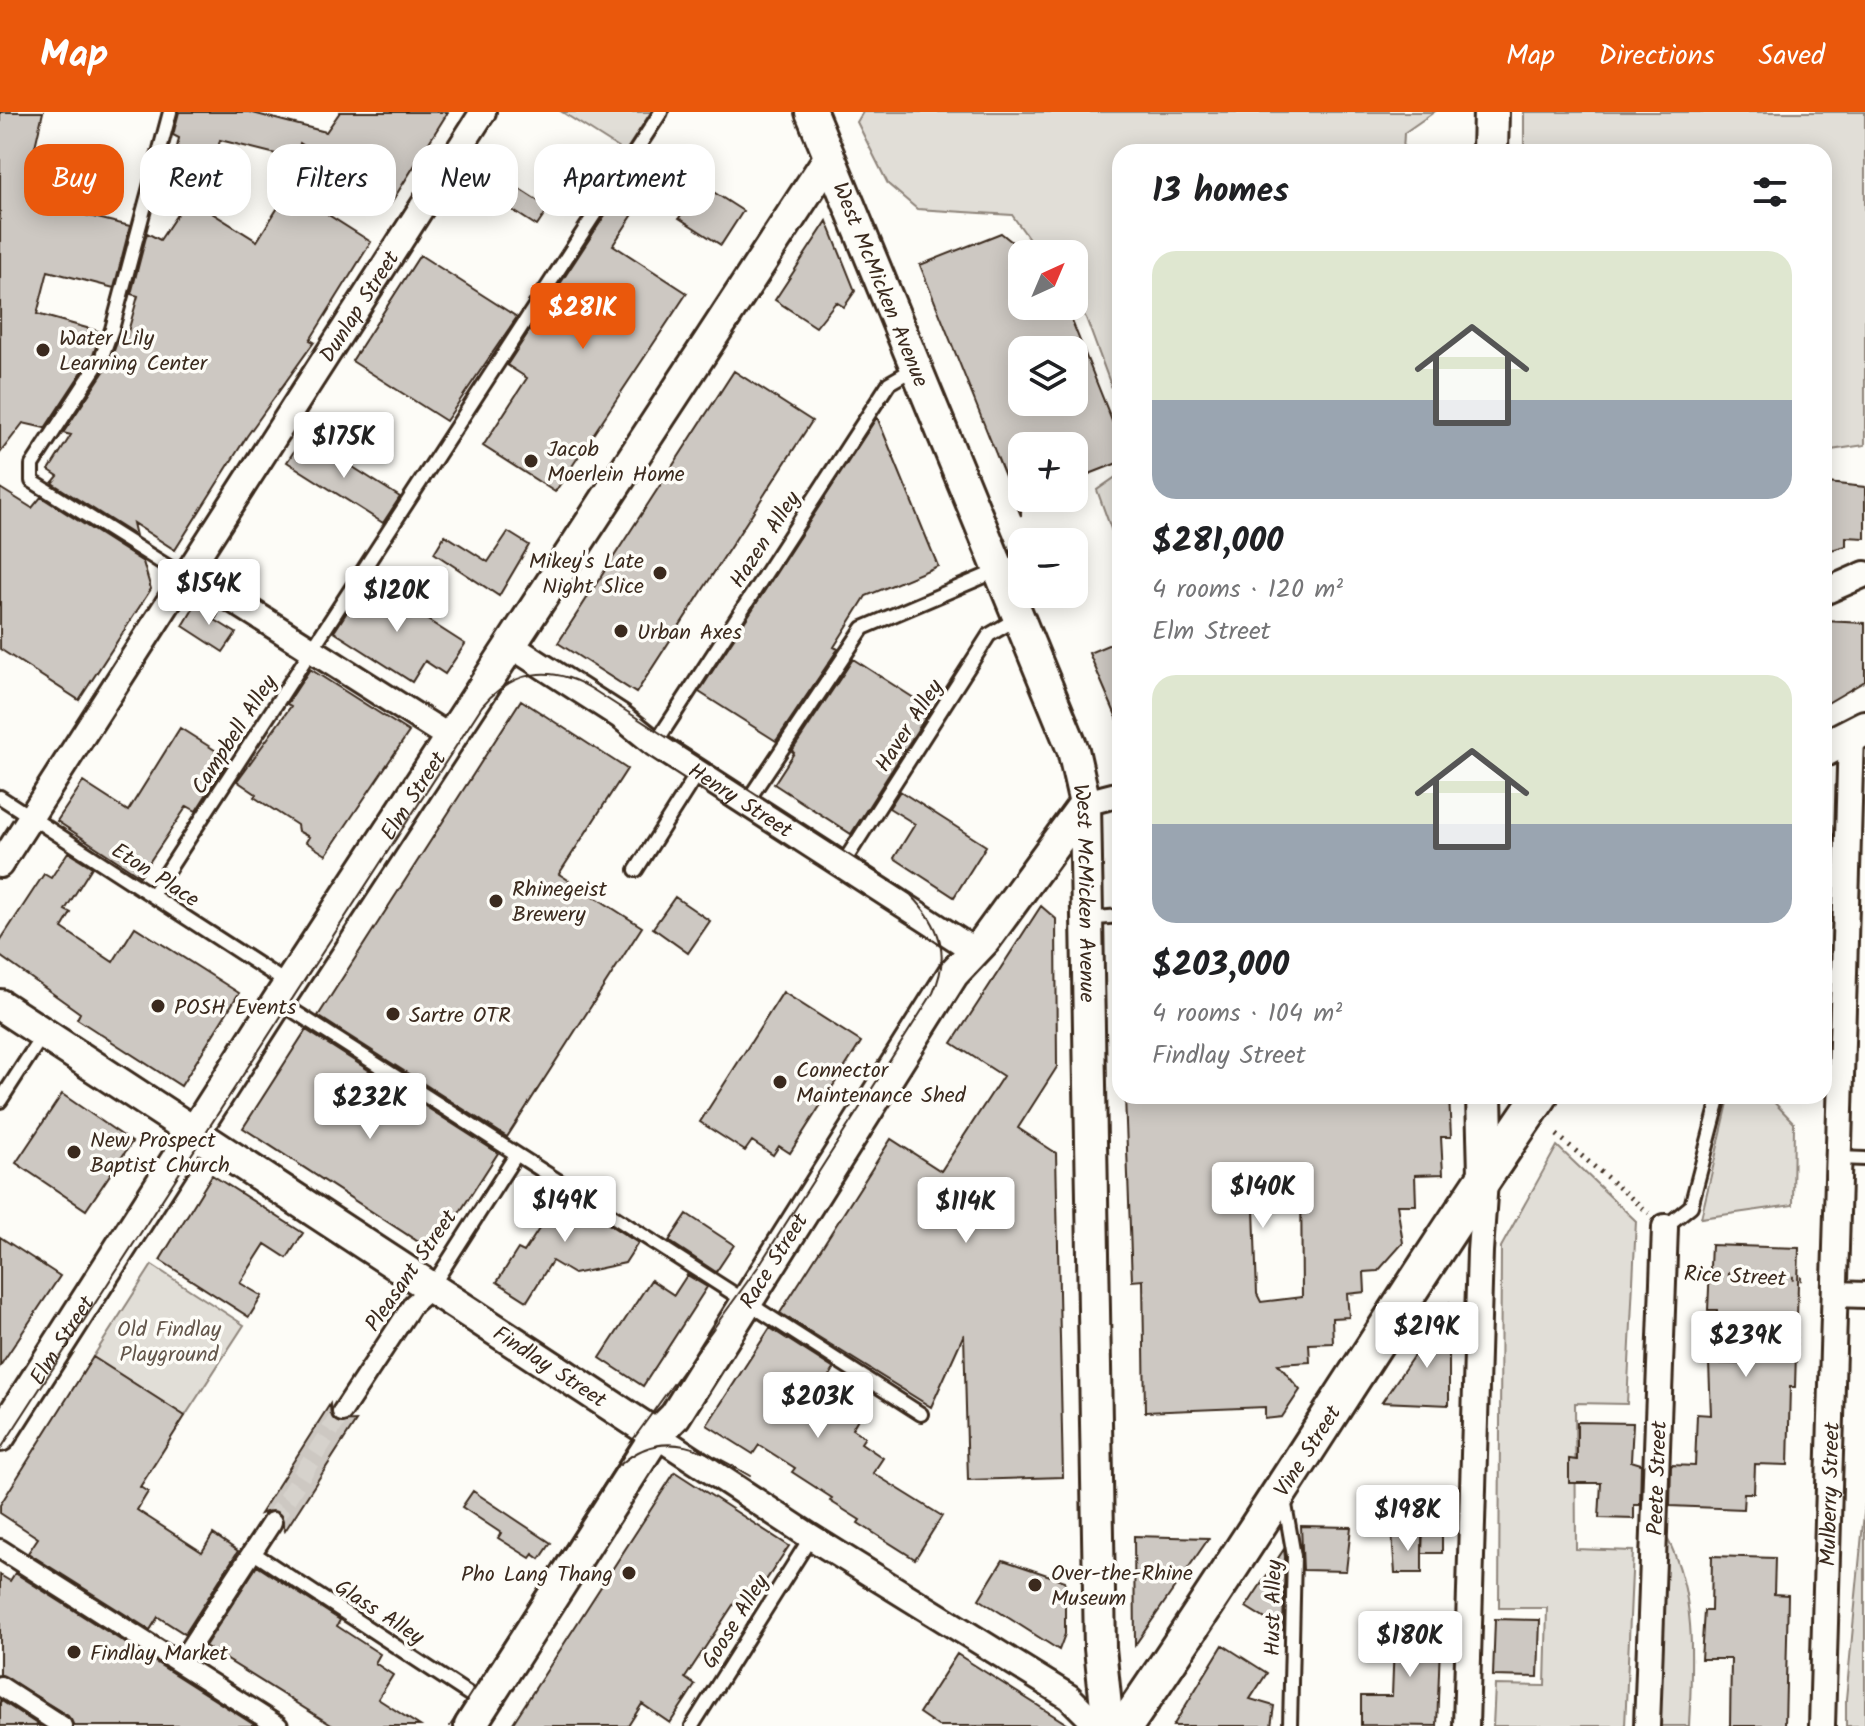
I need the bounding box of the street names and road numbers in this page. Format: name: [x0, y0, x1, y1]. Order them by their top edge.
street label: West McMicken Avenue: [822, 177, 937, 393]
street label: Dunlap Street: [311, 244, 410, 371]
street label: Hazen Alley: [722, 484, 811, 596]
street label: Campbell Alley: [183, 668, 287, 802]
street label: Haver Alley: [867, 672, 954, 780]
street label: Elm Street: [372, 745, 457, 848]
street label: Henry Street: [680, 755, 799, 849]
street label: West McMicken Avenue: [1061, 781, 1104, 1003]
street label: Eton Place: [103, 834, 206, 918]
street label: Pleasant Street: [357, 1203, 467, 1340]
street label: Race Street: [732, 1207, 819, 1317]
street label: Rice Street: [1683, 1257, 1787, 1298]
street label: Elm Street: [22, 1289, 106, 1393]
street label: Findlay Street: [485, 1317, 613, 1418]
street label: Vine Street: [1266, 1399, 1352, 1505]
street label: Peete Street: [1639, 1420, 1678, 1536]
street label: Mulberry Street: [1812, 1421, 1851, 1567]
street label: Hust Alley: [1256, 1559, 1293, 1657]
street label: Goose Alley: [693, 1568, 779, 1676]
street label: Glass Alley: [327, 1571, 431, 1656]

